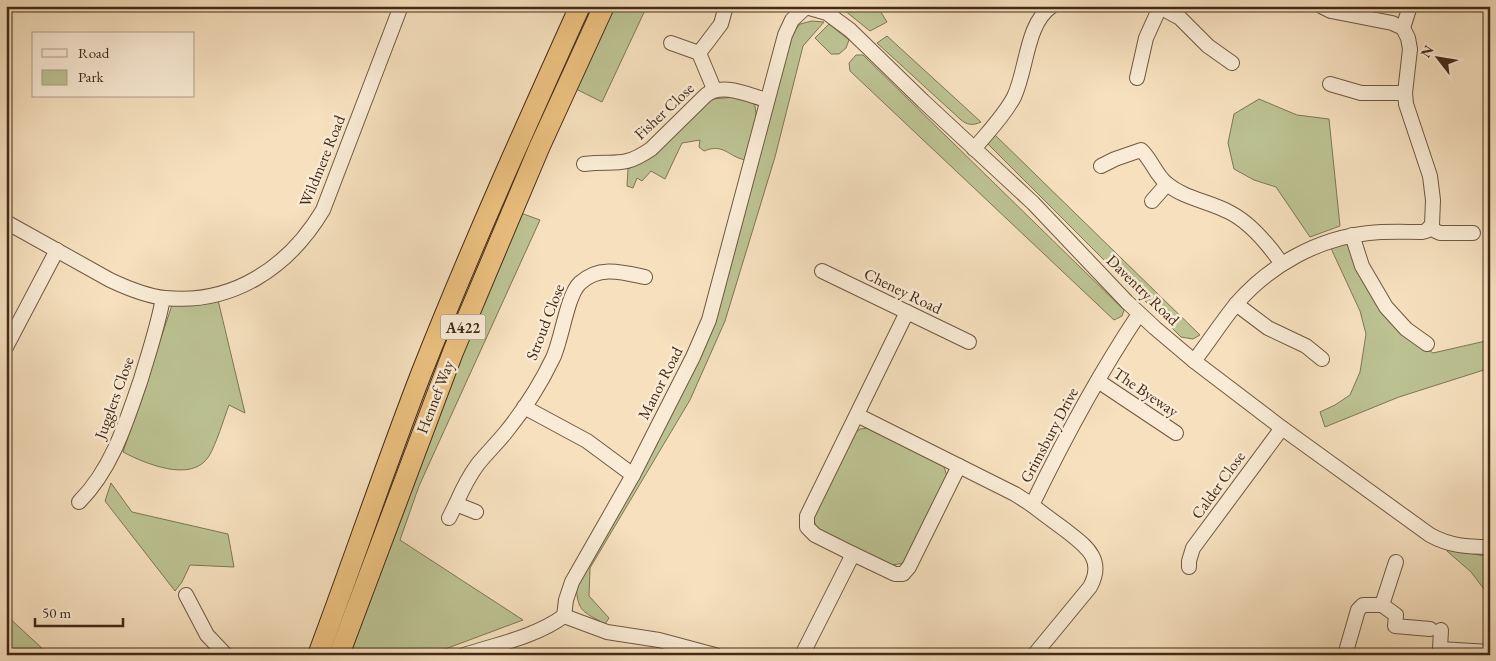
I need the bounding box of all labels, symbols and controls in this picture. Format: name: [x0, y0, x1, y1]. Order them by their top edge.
legend: [32, 32, 195, 98]
north arrow: [1414, 32, 1464, 82]
text: N: [1416, 41, 1438, 61]
text: Road: [78, 43, 110, 62]
text: Park: [78, 67, 105, 86]
street label: Fisher Close: [629, 78, 699, 144]
street label: Wildmere Road: [294, 111, 350, 210]
street label: Daventry Road: [1102, 250, 1185, 331]
street label: Cheney Road: [861, 263, 946, 319]
street label: Stroud Close: [521, 281, 569, 363]
road number: A422: [440, 314, 486, 340]
street label: Manor Road: [633, 342, 688, 423]
street label: Jugglers Close: [89, 354, 139, 444]
street label: Hennef Way: [411, 356, 459, 437]
street label: The Byeway: [1109, 362, 1184, 422]
street label: Grimsbury Drive: [1015, 384, 1083, 486]
street label: Calder Close: [1186, 447, 1250, 523]
scale bar: [35, 596, 122, 628]
text: 50 m: [42, 603, 71, 622]

